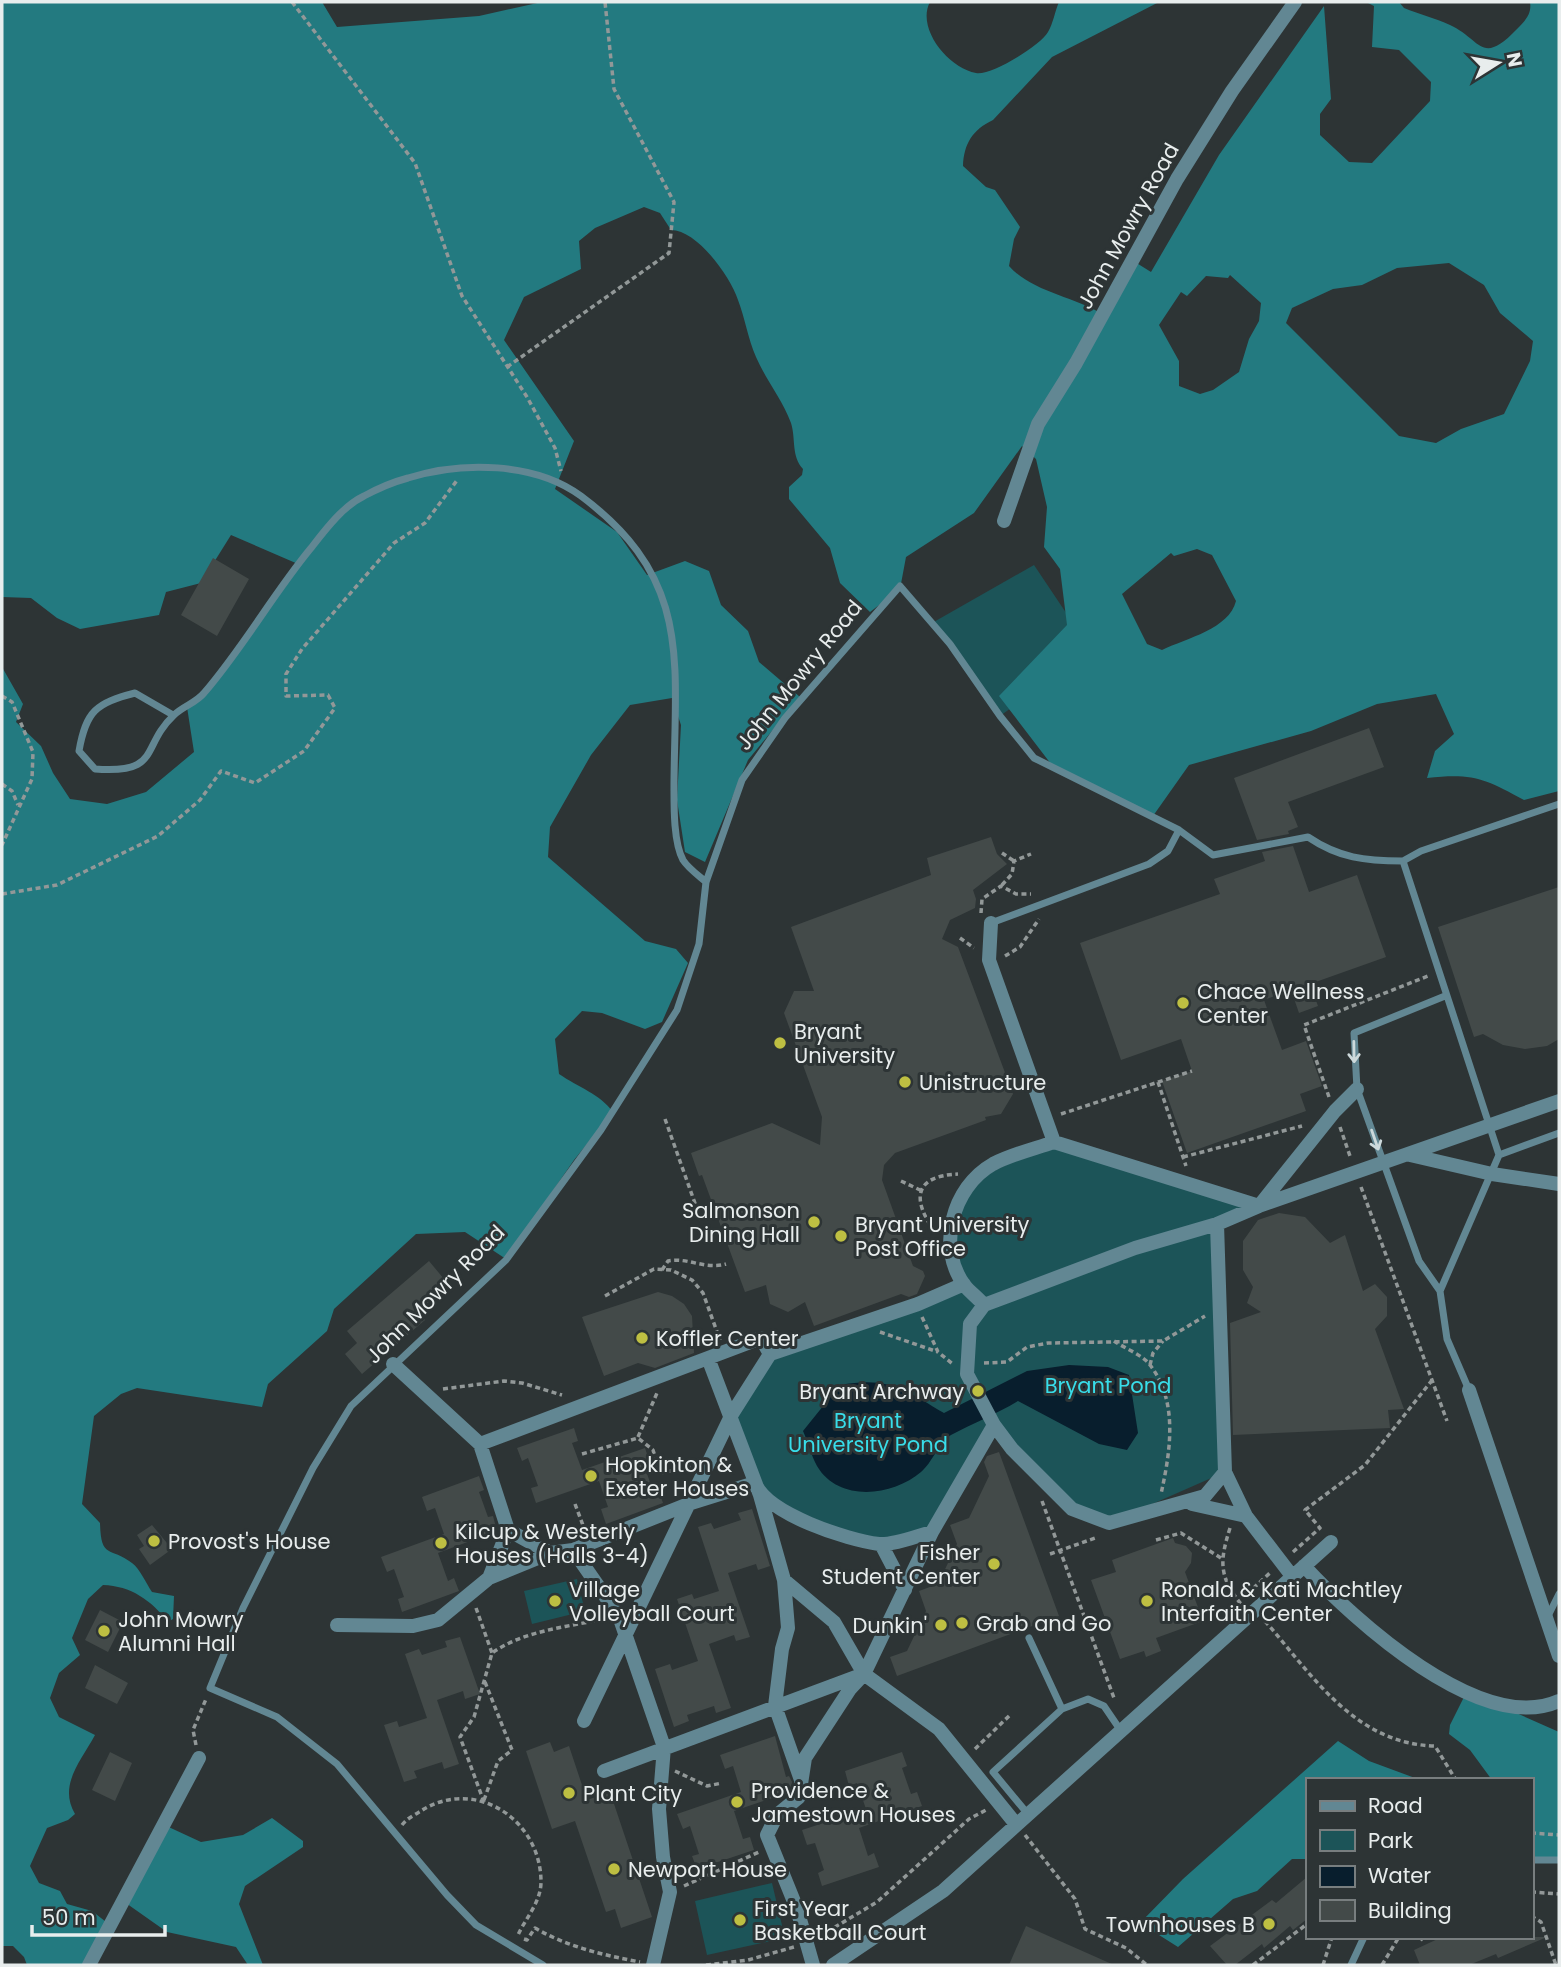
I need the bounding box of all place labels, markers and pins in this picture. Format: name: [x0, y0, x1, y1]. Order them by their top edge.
place label: Chace Wellness Center: [1197, 977, 1364, 1030]
marker: Chace Wellness Center: [1175, 995, 1191, 1011]
place label: Bryant University: [794, 1017, 895, 1070]
marker: Bryant University: [772, 1035, 788, 1051]
place label: Unistructure: [919, 1068, 1046, 1097]
marker: Unistructure: [897, 1074, 913, 1090]
place label: Salmonson Dining Hall: [682, 1196, 800, 1249]
place label: Bryant University Post Office: [855, 1210, 1030, 1263]
marker: Salmonson Dining Hall: [806, 1214, 822, 1230]
marker: Bryant University Post Office: [833, 1228, 849, 1244]
place label: Koffler Center: [656, 1324, 799, 1353]
marker: Koffler Center: [634, 1330, 650, 1346]
place label: Bryant Archway: [799, 1377, 964, 1406]
marker: Bryant Archway: [970, 1383, 986, 1399]
place label: Hopkinton & Exeter Houses: [605, 1450, 749, 1503]
marker: Hopkinton & Exeter Houses: [583, 1468, 599, 1484]
place label: Kilcup & Westerly Houses (Halls 3-4): [455, 1517, 649, 1570]
place label: Provost's House: [168, 1527, 331, 1556]
marker: Provost's House: [146, 1533, 162, 1549]
marker: Kilcup & Westerly Houses (Halls 3-4): [433, 1535, 449, 1551]
place label: Fisher Student Center: [822, 1538, 980, 1591]
marker: Fisher Student Center: [986, 1556, 1002, 1572]
place label: Village Volleyball Court: [569, 1575, 735, 1628]
place label: Ronald & Kati Machtley Interfaith Center: [1161, 1575, 1402, 1628]
marker: Village Volleyball Court: [547, 1593, 563, 1609]
marker: Ronald & Kati Machtley Interfaith Center: [1139, 1593, 1155, 1609]
place label: John Mowry Alumni Hall: [118, 1605, 244, 1658]
place label: Grab and Go: [976, 1609, 1111, 1638]
place label: Dunkin': [853, 1611, 927, 1640]
marker: Grab and Go: [954, 1615, 970, 1631]
marker: Dunkin': [933, 1617, 949, 1633]
marker: John Mowry Alumni Hall: [96, 1623, 112, 1639]
place label: Providence & Jamestown Houses: [751, 1776, 956, 1829]
place label: Plant City: [583, 1779, 682, 1808]
marker: Plant City: [561, 1785, 577, 1801]
marker: Providence & Jamestown Houses: [729, 1794, 745, 1810]
place label: Newport House: [628, 1855, 787, 1884]
marker: Newport House: [606, 1861, 622, 1877]
place label: First Year Basketball Court: [754, 1894, 926, 1947]
place label: Townhouses B: [1106, 1910, 1255, 1939]
marker: First Year Basketball Court: [732, 1912, 748, 1928]
marker: Townhouses B: [1261, 1916, 1277, 1932]

